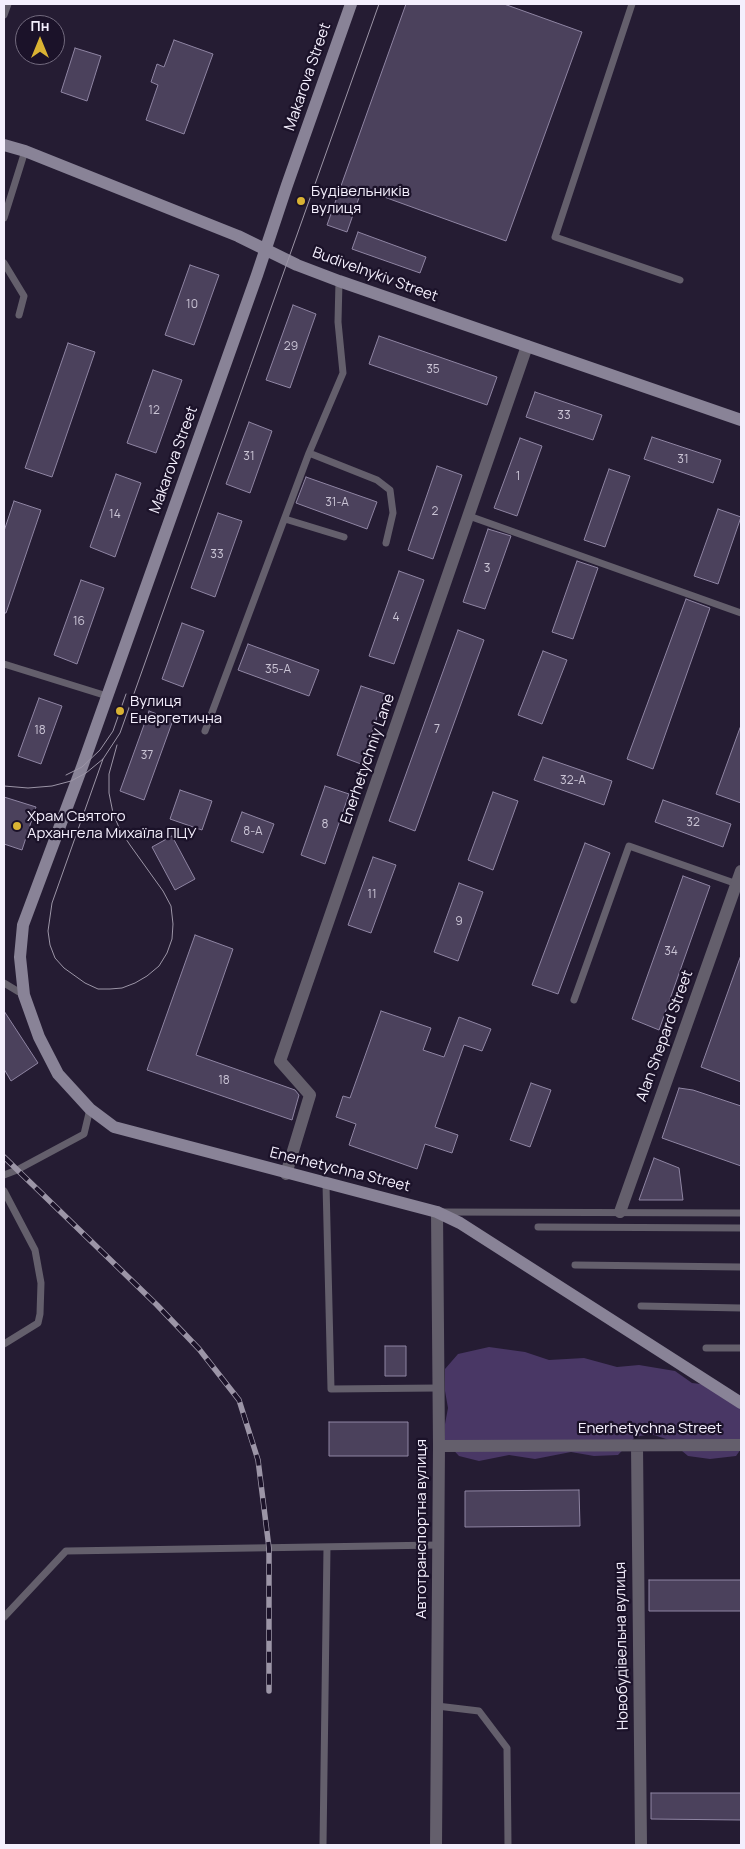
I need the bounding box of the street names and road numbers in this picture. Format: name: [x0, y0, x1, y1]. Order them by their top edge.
street label: Makarova Street: [281, 21, 335, 133]
street label: Budivelnykiv Street: [310, 244, 440, 306]
street label: Makarova Street: [146, 404, 202, 516]
street label: Enerhetychniy Lane: [337, 691, 399, 827]
street label: Alan Shepard Street: [633, 968, 697, 1104]
street label: Enerhetychna Street: [268, 1144, 412, 1196]
street label: Enerhetychna Street: [578, 1420, 722, 1438]
street label: Автотранспортна вулиця: [413, 1439, 431, 1619]
street label: Новобудівельна вулиця: [612, 1562, 632, 1730]

